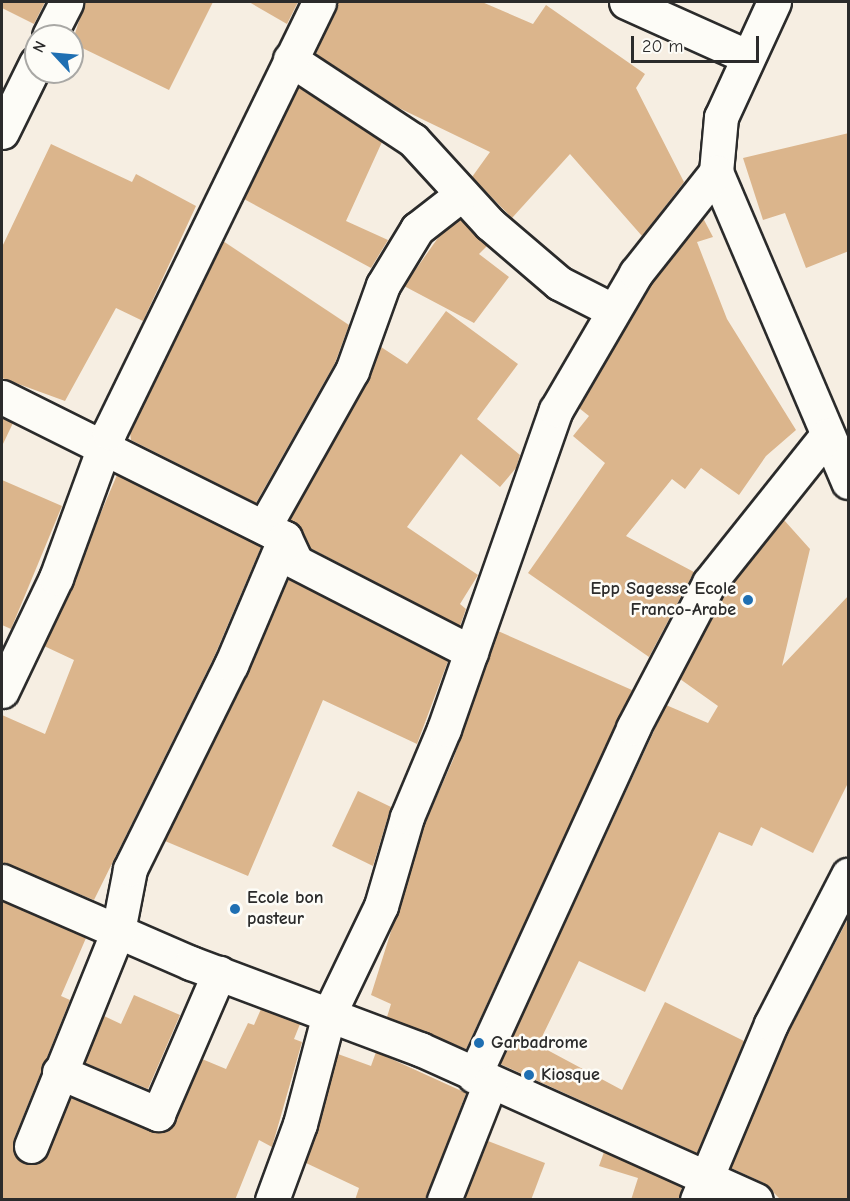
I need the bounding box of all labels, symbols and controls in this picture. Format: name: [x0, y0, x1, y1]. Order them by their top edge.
north arrow: [24, 24, 84, 84]
scale bar: [634, 24, 762, 62]
text: 20 m: [642, 36, 683, 57]
text: N: [29, 38, 50, 56]
place label: Epp Sagesse Ecole Franco-Arabe: [590, 579, 736, 622]
marker: Epp Sagesse Ecole Franco-Arabe: [741, 593, 755, 607]
place label: Ecole bon pasteur: [247, 888, 323, 930]
marker: Ecole bon pasteur: [228, 902, 242, 916]
place label: Garbadrome: [491, 1032, 588, 1054]
marker: Garbadrome: [472, 1036, 486, 1050]
place label: Kiosque: [541, 1064, 600, 1086]
marker: Kiosque: [522, 1068, 536, 1082]

